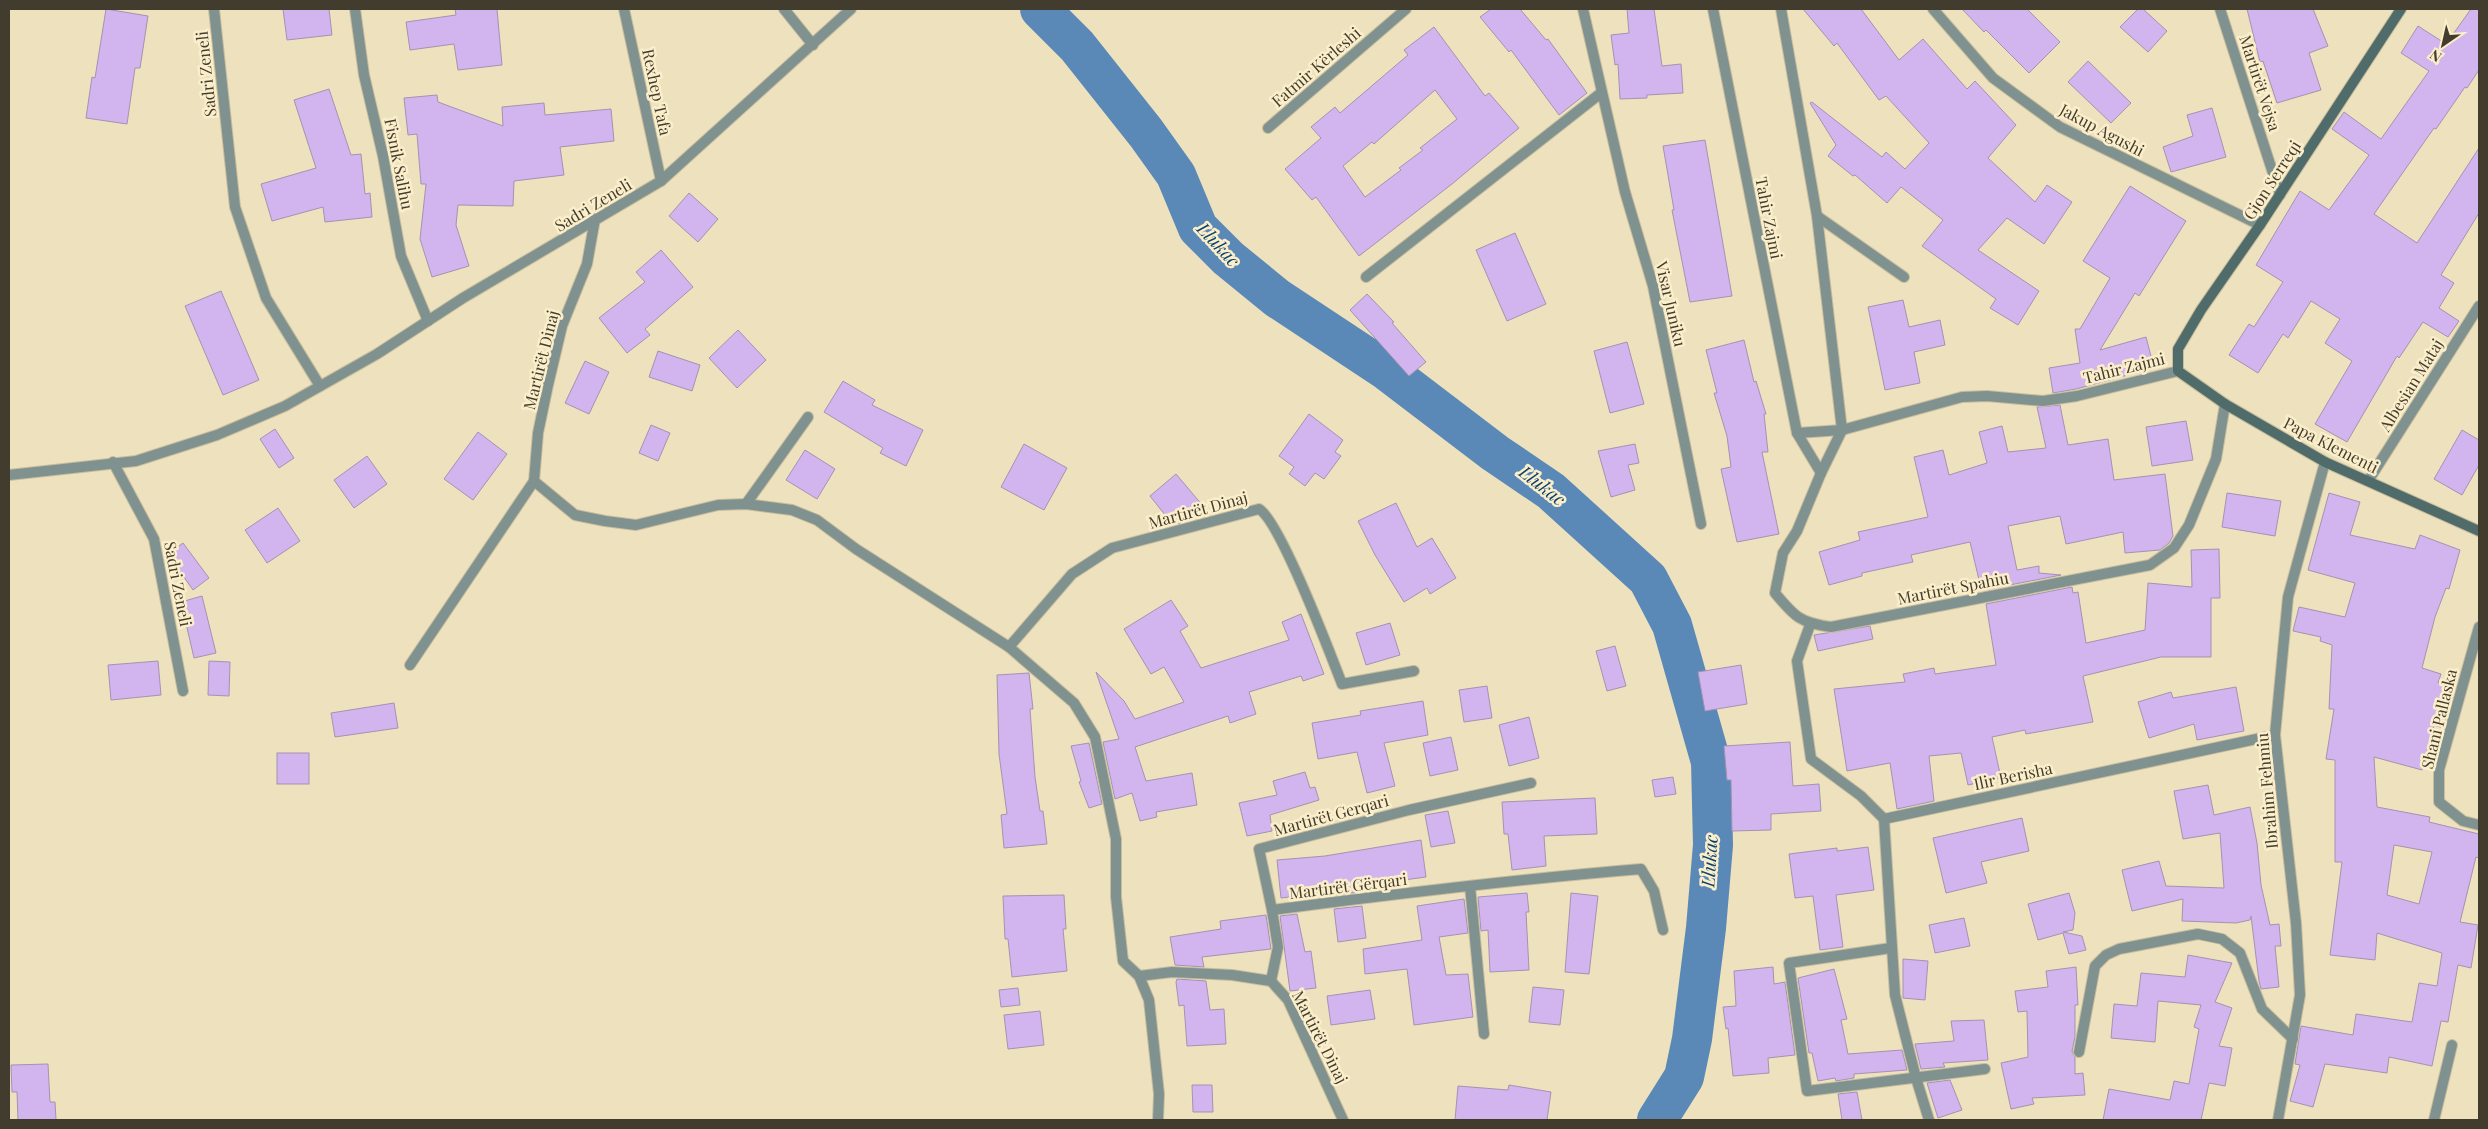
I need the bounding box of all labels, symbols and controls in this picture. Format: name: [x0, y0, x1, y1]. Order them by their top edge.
north arrow: [2418, 20, 2468, 70]
street label: Fatmir Kërleshi: [1267, 22, 1365, 111]
street label: Sadri Zeneli: [191, 30, 220, 118]
street label: Martirët Vejsa: [2235, 32, 2286, 133]
text: N: [2426, 45, 2445, 67]
street label: Rexhep Tafa: [638, 47, 677, 137]
street label: Jakup Agushi: [2055, 98, 2148, 161]
street label: Fisnik Salihu: [380, 117, 419, 211]
street label: Gjon Serreqi: [2238, 136, 2305, 223]
street label: Sadri Zeneli: [550, 173, 635, 236]
street label: Tahir Zajmi: [1751, 175, 1788, 261]
water label: Llukac: [1191, 216, 1245, 272]
street label: Visar Juniku: [1651, 258, 1691, 349]
street label: Martirët Dinaj: [518, 308, 563, 412]
street label: Albesian Mataj: [2373, 335, 2447, 436]
street label: Tahir Zajmi: [2081, 347, 2167, 388]
street label: Papa Klementi: [2280, 412, 2382, 478]
water label: Llukac: [1514, 459, 1571, 511]
street label: Martirët Dinaj: [1146, 486, 1250, 533]
street label: Sadri Zeneli: [160, 540, 197, 628]
street label: Martirët Spahiu: [1896, 566, 2010, 609]
street label: Shani Pallaska: [2416, 667, 2461, 771]
street label: Ibrahim Fehmiu: [2251, 732, 2282, 850]
street label: Ilir Berisha: [1972, 757, 2054, 794]
street label: Martirët Gerqari: [1271, 789, 1391, 840]
water label: Llukac: [1695, 834, 1723, 889]
street label: Martirët Gërqari: [1288, 868, 1408, 903]
street label: Martirët Dinaj: [1288, 987, 1353, 1087]

